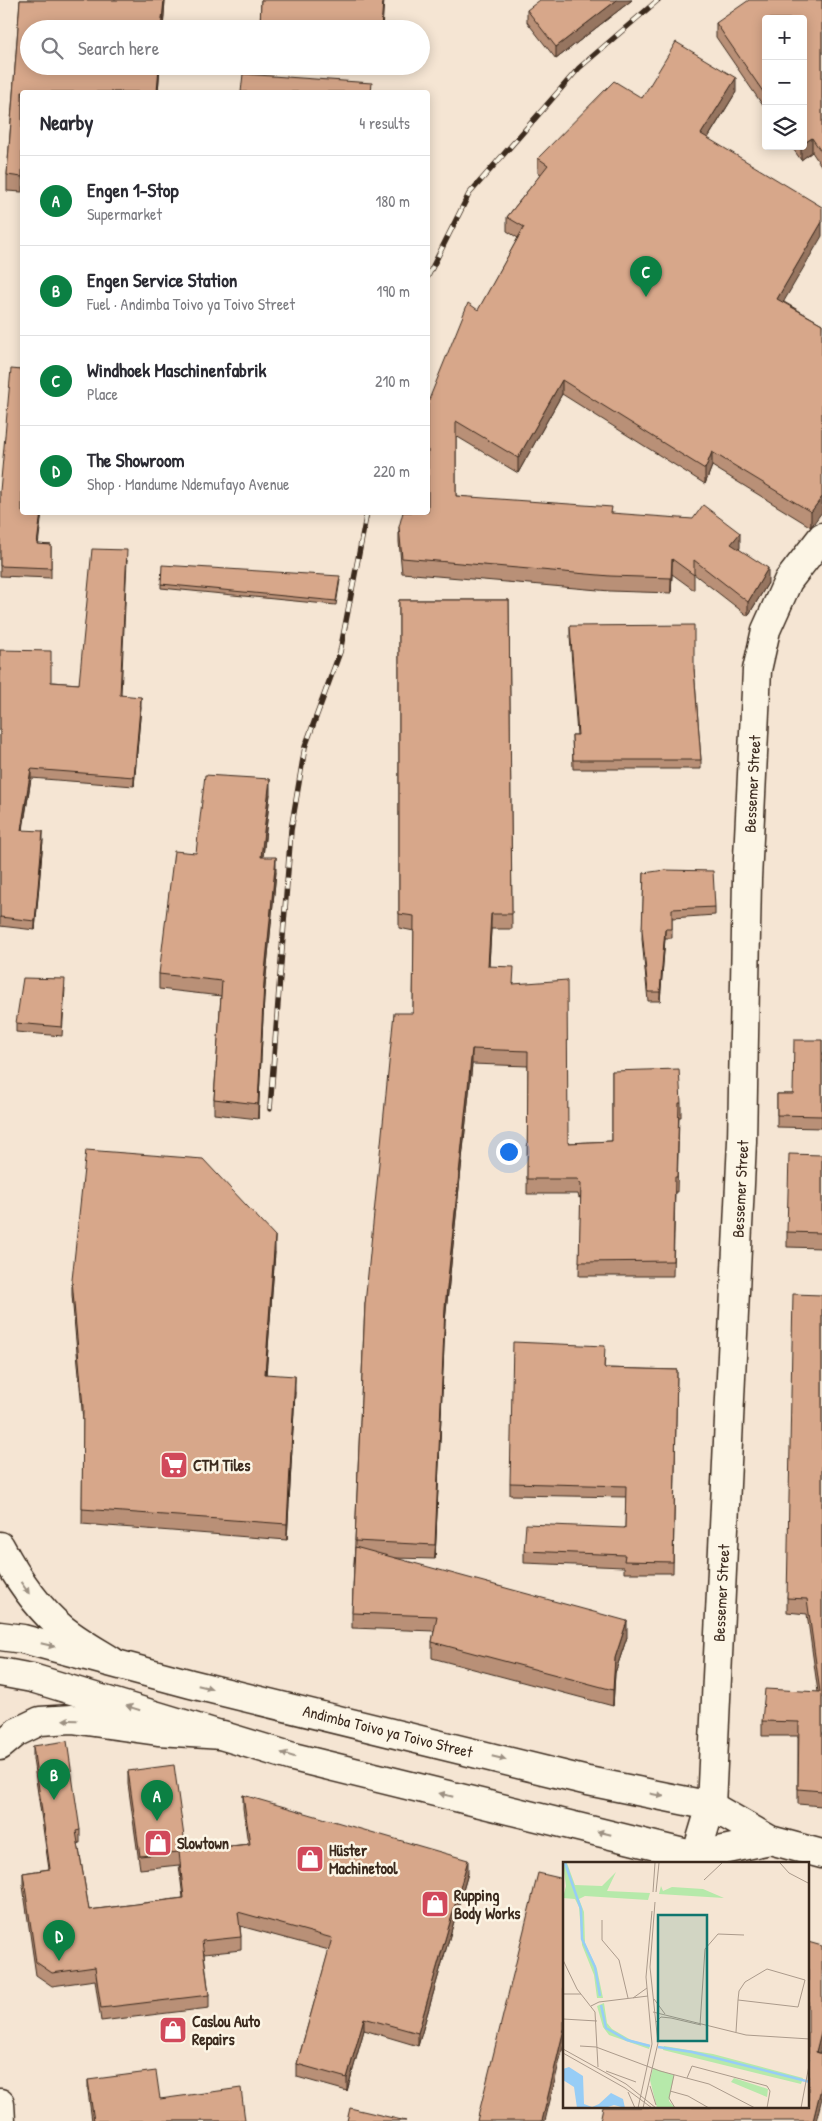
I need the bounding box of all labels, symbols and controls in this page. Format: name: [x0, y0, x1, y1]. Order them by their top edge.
map controls: [762, 15, 807, 150]
button: +: [762, 15, 807, 60]
search box: [20, 20, 430, 75]
icon: search: [38, 34, 66, 62]
text: Search here: [78, 35, 159, 61]
button: −: [762, 60, 807, 105]
button: layers: [762, 105, 807, 150]
text: Nearby: [40, 108, 93, 137]
text: 4 results: [359, 112, 410, 134]
text: Engen 1-Stop: [87, 177, 179, 203]
text: A: [52, 190, 60, 212]
text: 180 m: [376, 190, 410, 212]
text: Supermarket: [87, 203, 162, 225]
pin: C: [630, 256, 662, 297]
text: Engen Service Station: [87, 267, 237, 293]
text: B: [52, 280, 60, 302]
text: 190 m: [377, 280, 410, 302]
text: Fuel · Andimba Toivo ya Toivo Street: [87, 293, 295, 315]
text: Windhoek Maschinenfabrik: [87, 357, 266, 383]
text: C: [52, 370, 60, 392]
text: 210 m: [375, 370, 410, 392]
text: Place: [87, 383, 118, 405]
text: The Showroom: [87, 447, 185, 473]
text: D: [52, 460, 60, 482]
text: 220 m: [373, 460, 410, 482]
text: Shop · Mandume Ndemufayo Avenue: [87, 473, 289, 495]
street label: Bessemer Street: [738, 734, 766, 833]
your location: [496, 1139, 522, 1165]
street label: Bessemer Street: [726, 1139, 754, 1238]
supermarket icon: CTM Tiles: [159, 1450, 189, 1480]
place label: CTM Tiles: [193, 1454, 251, 1476]
street label: Bessemer Street: [707, 1543, 735, 1642]
one-way arrow: [20, 1581, 31, 1594]
one-way arrow: [40, 1641, 55, 1649]
one-way arrow: [197, 1683, 212, 1691]
street label: Andimba Toivo ya Toivo Street: [301, 1699, 476, 1763]
one-way arrow: [125, 1704, 140, 1712]
one-way arrow: [62, 1716, 78, 1724]
one-way arrow: [280, 1751, 295, 1759]
one-way arrow: [491, 1754, 506, 1762]
pin: B: [38, 1759, 70, 1800]
pin: A: [141, 1780, 173, 1821]
one-way arrow: [438, 1791, 453, 1799]
one-way arrow: [649, 1791, 665, 1799]
shop icon: Slowtown: [143, 1828, 173, 1858]
one-way arrow: [596, 1829, 611, 1837]
place label: Slowtown: [177, 1832, 229, 1854]
place label: Hüster Machinetool: [329, 1839, 398, 1879]
shop icon: Hüster Machinetool: [295, 1844, 325, 1874]
inset map: [563, 1862, 810, 2108]
place label: Rupping Body Works: [454, 1884, 521, 1925]
shop icon: Rupping Body Works: [420, 1889, 450, 1919]
pin: D: [43, 1920, 75, 1961]
place label: Caslou Auto Repairs: [192, 2010, 261, 2051]
shop icon: Caslou Auto Repairs: [158, 2015, 188, 2045]

